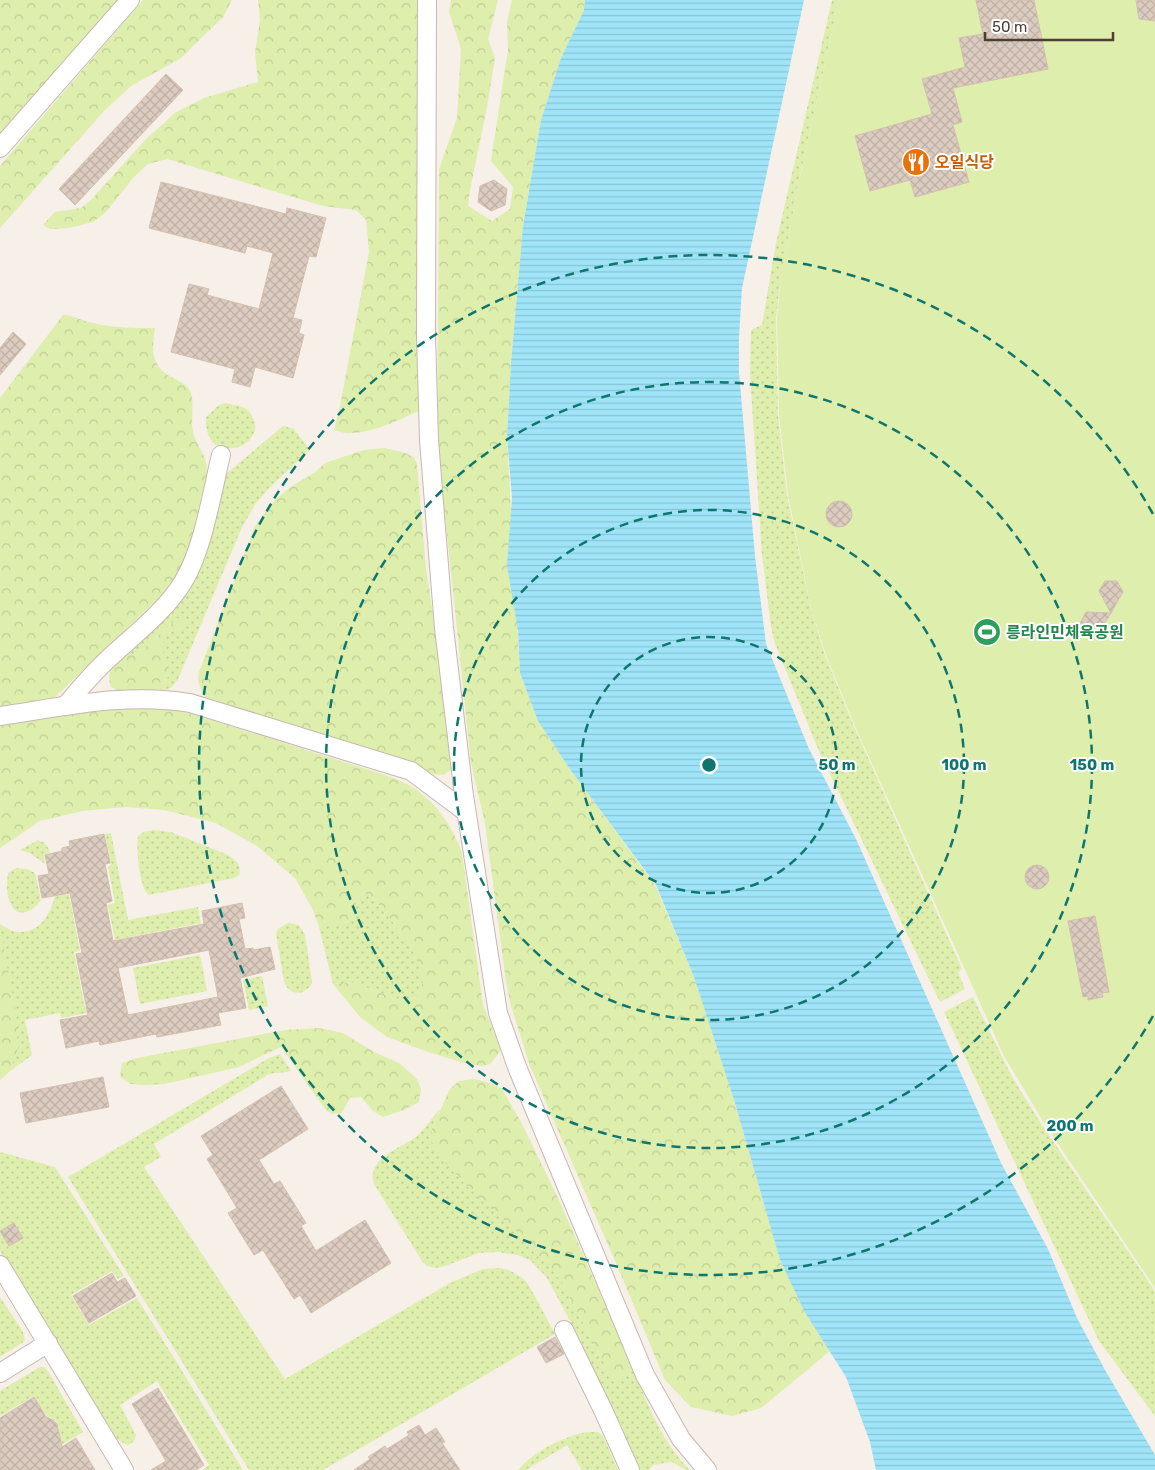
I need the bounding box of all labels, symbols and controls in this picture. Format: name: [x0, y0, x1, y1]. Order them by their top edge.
scale bar: [985, 10, 1112, 42]
text: 50 m: [992, 18, 1027, 36]
restaurant icon: 오일식당: [901, 147, 931, 177]
place label: 오일식당: [935, 153, 994, 172]
sports icon: 릉라인민체육공원: [972, 617, 1002, 647]
place label: 릉라인민체육공원: [1006, 623, 1124, 642]
centre of rings: [700, 756, 718, 774]
text: 50 m: [819, 756, 855, 774]
text: 100 m: [942, 756, 986, 774]
text: 150 m: [1070, 756, 1114, 774]
text: 200 m: [1046, 1117, 1094, 1135]

